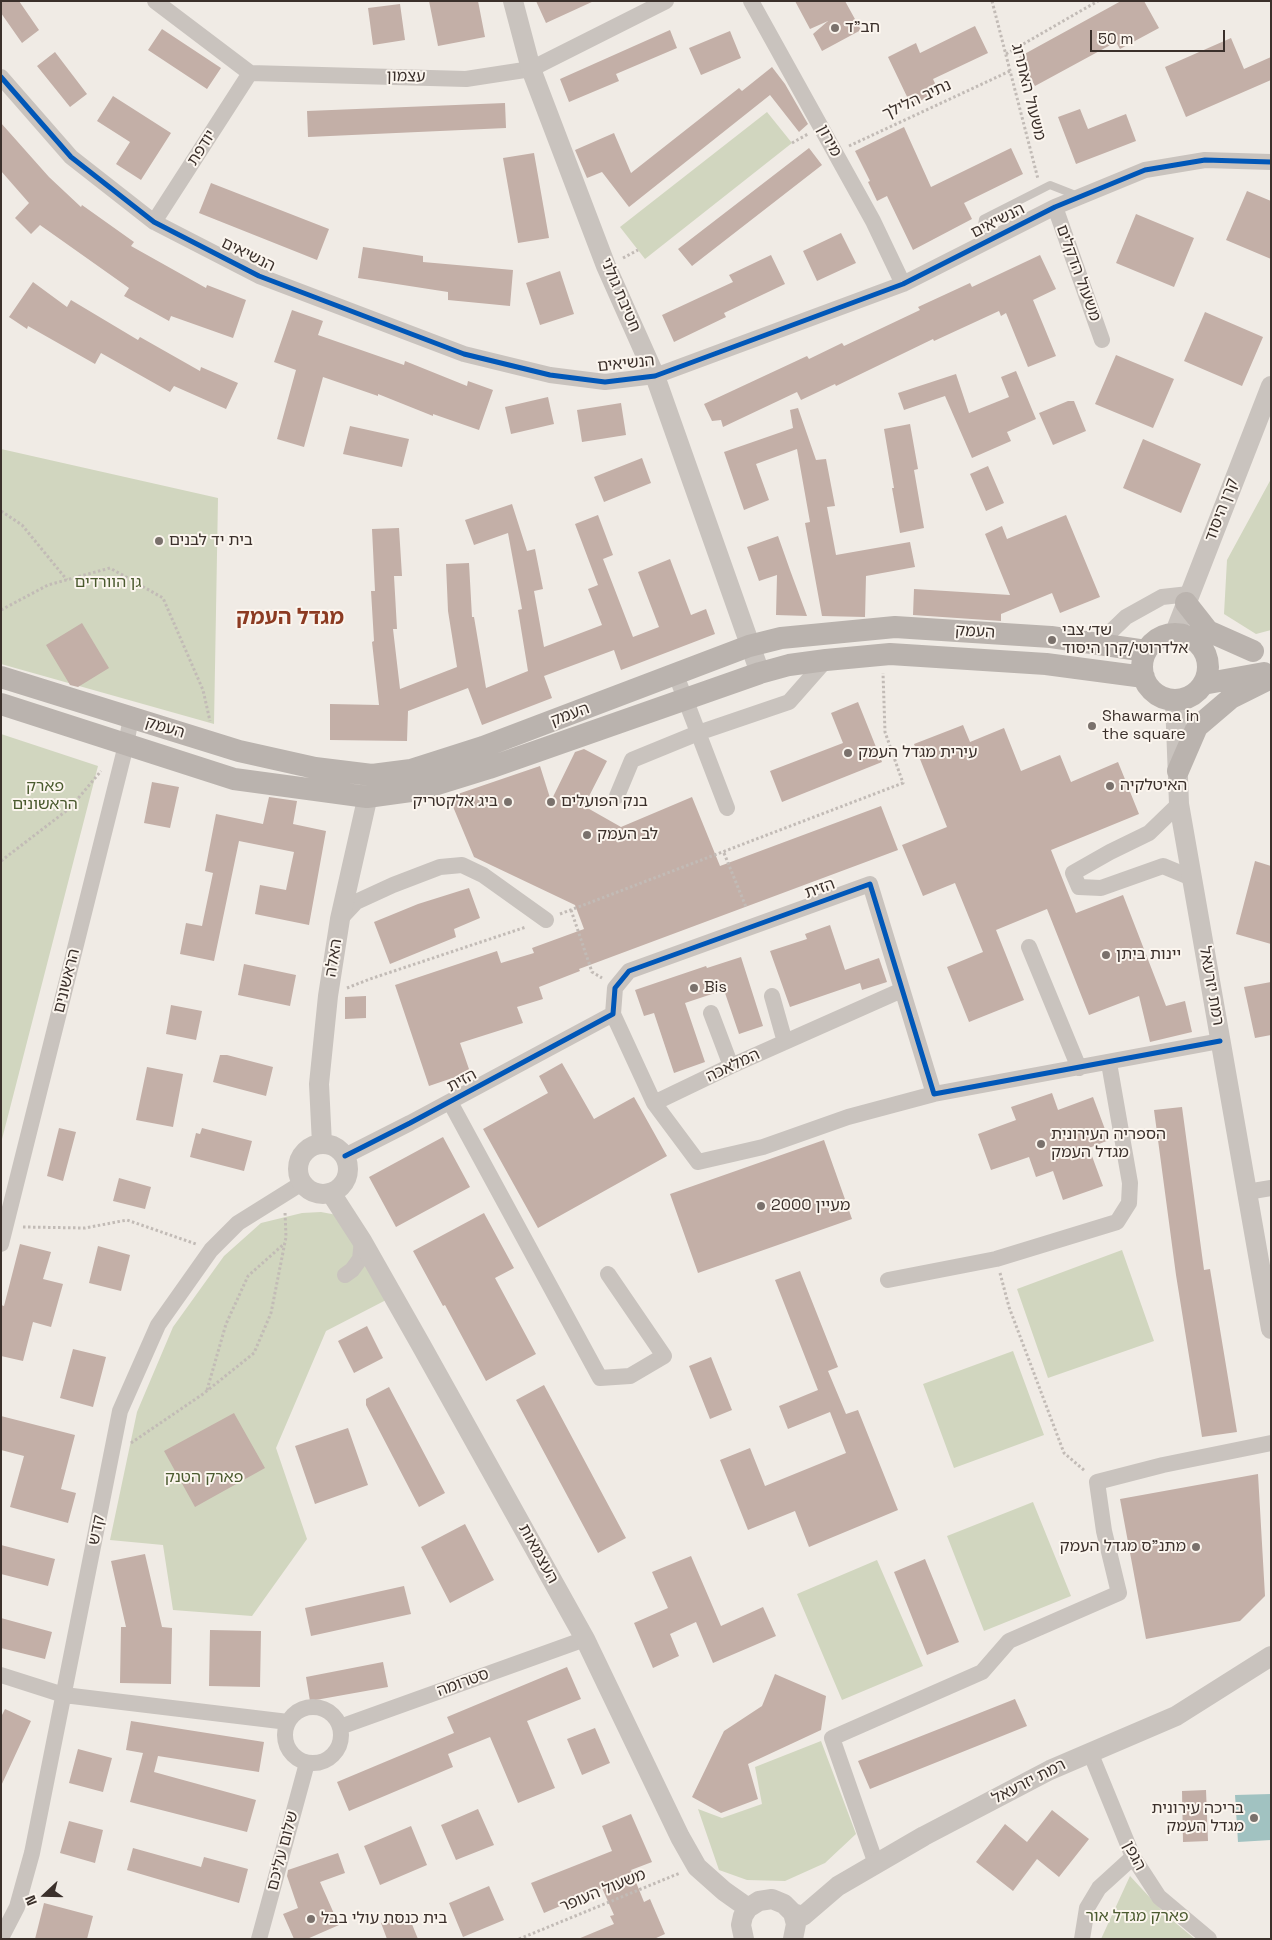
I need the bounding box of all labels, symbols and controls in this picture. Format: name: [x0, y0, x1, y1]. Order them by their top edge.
place label: חב"ד: [845, 18, 880, 38]
scale bar: [1092, 20, 1227, 52]
marker: חב"ד: [829, 22, 841, 34]
text: 50 m: [1098, 29, 1133, 48]
street label: משעול האתרוג: [1007, 42, 1049, 142]
street label: עצמון: [386, 67, 426, 87]
street label: נתיב הלילך: [880, 76, 954, 124]
street label: מירון: [813, 122, 845, 160]
street label: יודפת: [184, 127, 220, 169]
street label: הנשיאים: [968, 199, 1028, 243]
street label: משעול הדקלים: [1052, 222, 1104, 324]
street label: הנשיאים: [218, 234, 278, 276]
street label: חטיבת גולני: [596, 255, 644, 335]
street label: הנשיאים: [596, 351, 656, 377]
street label: קרן היסוד: [1201, 476, 1243, 544]
place label: בית יד לבנים: [169, 531, 253, 551]
marker: בית יד לבנים: [153, 535, 165, 547]
park label: גן הוורדים: [74, 573, 142, 593]
district label: מגדל העמק: [236, 605, 344, 631]
street label: העמק: [954, 621, 996, 643]
place label: שד׳ צבי אלדרוטי/קרן היסוד: [1062, 621, 1188, 659]
marker: שד׳ צבי אלדרוטי/קרן היסוד: [1046, 634, 1058, 646]
street label: העמק: [548, 699, 592, 731]
place label: Shawarma in the square: [1102, 707, 1199, 745]
street label: העמק: [143, 713, 187, 743]
marker: Shawarma in the square: [1086, 720, 1098, 732]
place label: עירית מגדל העמק: [858, 743, 978, 763]
marker: עירית מגדל העמק: [842, 747, 854, 759]
place label: האיטלקיה: [1120, 776, 1187, 796]
park label: פארק הראשונים: [12, 777, 78, 815]
marker: האיטלקיה: [1104, 780, 1116, 792]
place label: ביג אלקטריק: [413, 792, 498, 812]
place label: בנק הפועלים: [561, 792, 648, 812]
marker: ביג אלקטריק: [502, 796, 514, 808]
marker: בנק הפועלים: [545, 796, 557, 808]
place label: לב העמק: [597, 825, 658, 845]
marker: לב העמק: [581, 829, 593, 841]
street label: הזית: [802, 875, 838, 903]
street label: האלה: [322, 938, 346, 978]
place label: יינות ביתן: [1116, 945, 1181, 965]
street label: רמת יזרעאל: [1195, 945, 1227, 1027]
street label: הראשונים: [50, 947, 84, 1015]
marker: יינות ביתן: [1100, 949, 1112, 961]
place label: Bis: [704, 978, 727, 998]
marker: Bis: [688, 982, 700, 994]
street label: המלאכה: [703, 1045, 763, 1087]
street label: הזית: [444, 1065, 480, 1097]
place label: הספריה העירונית מגדל העמק: [1051, 1125, 1166, 1163]
marker: הספריה העירונית מגדל העמק: [1035, 1138, 1047, 1150]
place label: מעיין 2000: [771, 1196, 850, 1216]
marker: מעיין 2000: [755, 1200, 767, 1212]
park label: פארק הטנק: [165, 1468, 243, 1488]
street label: קדש: [85, 1513, 109, 1547]
street label: העצמאות: [514, 1521, 562, 1587]
place label: מתנ"ס מגדל העמק: [1059, 1537, 1186, 1557]
marker: מתנ"ס מגדל העמק: [1190, 1541, 1202, 1553]
street label: סטרומה: [434, 1665, 492, 1701]
street label: רמת יזרעאל: [989, 1755, 1069, 1809]
place label: בריכה עירונית מגדל העמק: [1152, 1799, 1244, 1837]
street label: שלום עליכם: [263, 1809, 303, 1893]
marker: בריכה עירונית מגדל העמק: [1248, 1812, 1260, 1824]
street label: הגפן: [1118, 1838, 1150, 1874]
street label: משעול העופר: [557, 1865, 649, 1917]
north arrow: [20, 1870, 70, 1920]
text: N: [21, 1893, 41, 1908]
park label: פארק מגדל אור: [1085, 1907, 1189, 1927]
place label: בית כנסת עולי בבל: [321, 1909, 447, 1929]
marker: בית כנסת עולי בבל: [305, 1913, 317, 1925]

